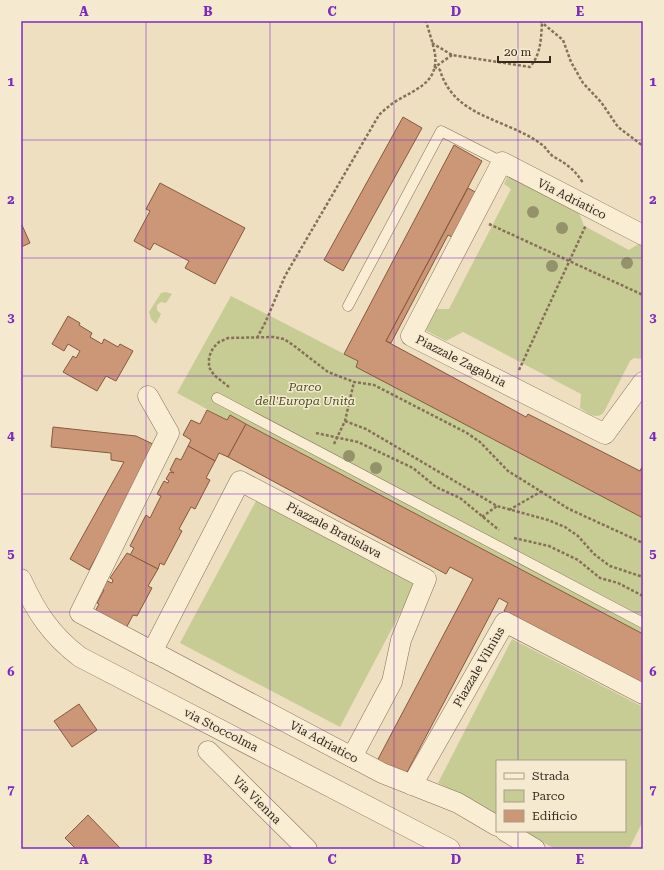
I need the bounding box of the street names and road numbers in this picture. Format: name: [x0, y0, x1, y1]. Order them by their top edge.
street label: Via Adriatico: [535, 176, 609, 222]
street label: Piazzale Zagabria: [413, 332, 509, 390]
street label: Piazzale Bratislava: [284, 499, 384, 561]
street label: Piazzale Vilnius: [450, 624, 508, 709]
street label: via Stoccolma: [182, 705, 261, 755]
street label: Via Adriatico: [287, 718, 361, 766]
street label: Via Vienna: [230, 773, 284, 827]

